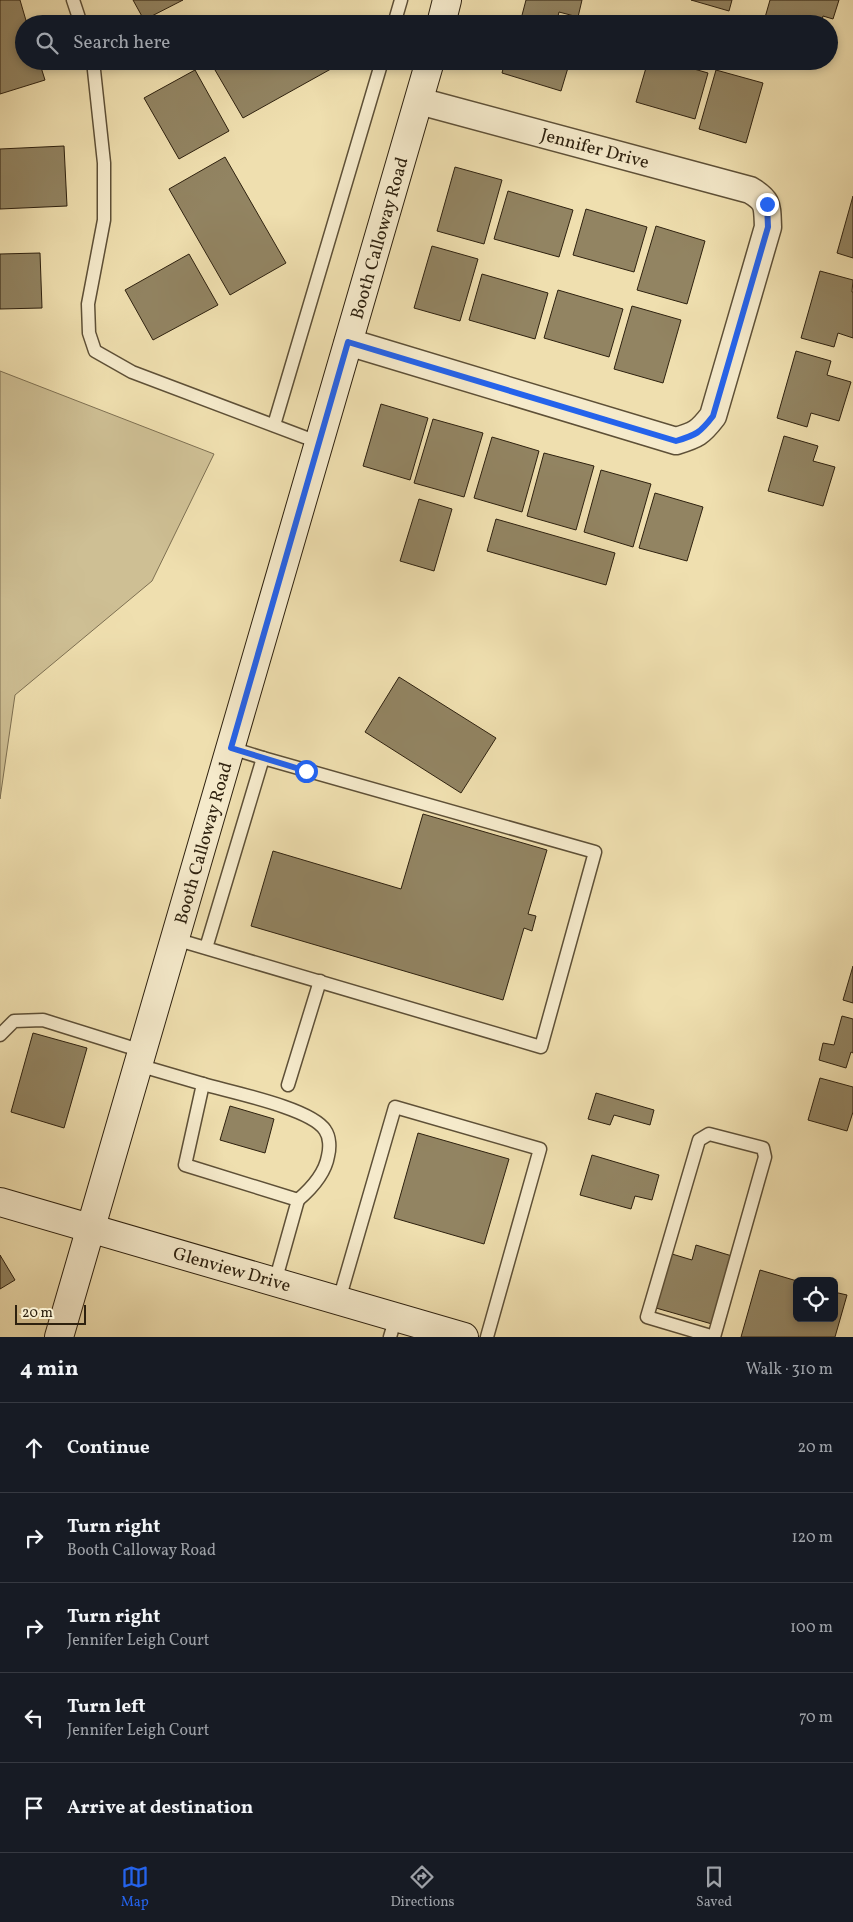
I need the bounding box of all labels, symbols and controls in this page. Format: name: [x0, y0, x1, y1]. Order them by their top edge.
search box: [15, 15, 838, 70]
icon: search: [33, 29, 61, 57]
text: Search here: [73, 30, 170, 56]
street label: Jennifer Drive: [538, 123, 652, 176]
street label: Booth Calloway Road: [345, 154, 416, 322]
route end: [756, 193, 779, 216]
street label: Booth Calloway Road: [169, 759, 240, 927]
route start: [295, 760, 318, 783]
street label: Glenview Drive: [170, 1242, 293, 1299]
map controls: [793, 1277, 838, 1322]
button: locate: [793, 1277, 838, 1322]
scale bar: [15, 1302, 86, 1325]
text: 20 m: [22, 1304, 53, 1323]
text: 4 min: [20, 1355, 79, 1384]
text: Walk · 310 m: [746, 1359, 833, 1381]
icon: ahead: [20, 1434, 48, 1462]
text: Continue: [67, 1435, 150, 1461]
text: 20 m: [798, 1437, 833, 1459]
text: Turn right: [67, 1514, 160, 1540]
icon: right: [20, 1524, 48, 1552]
text: 120 m: [791, 1527, 833, 1549]
text: Booth Calloway Road: [67, 1540, 216, 1562]
text: Turn right: [67, 1604, 160, 1630]
icon: right: [20, 1614, 48, 1642]
text: 100 m: [790, 1617, 833, 1639]
text: Jennifer Leigh Court: [67, 1630, 209, 1652]
text: Turn left: [67, 1694, 146, 1720]
icon: left: [20, 1704, 48, 1732]
text: 70 m: [799, 1707, 833, 1729]
text: Jennifer Leigh Court: [67, 1720, 209, 1742]
icon: arrive: [20, 1794, 48, 1822]
text: Arrive at destination: [67, 1795, 253, 1821]
tab: Map: [121, 1863, 149, 1912]
tab: Directions: [390, 1863, 455, 1912]
tab: Saved: [696, 1863, 732, 1912]

